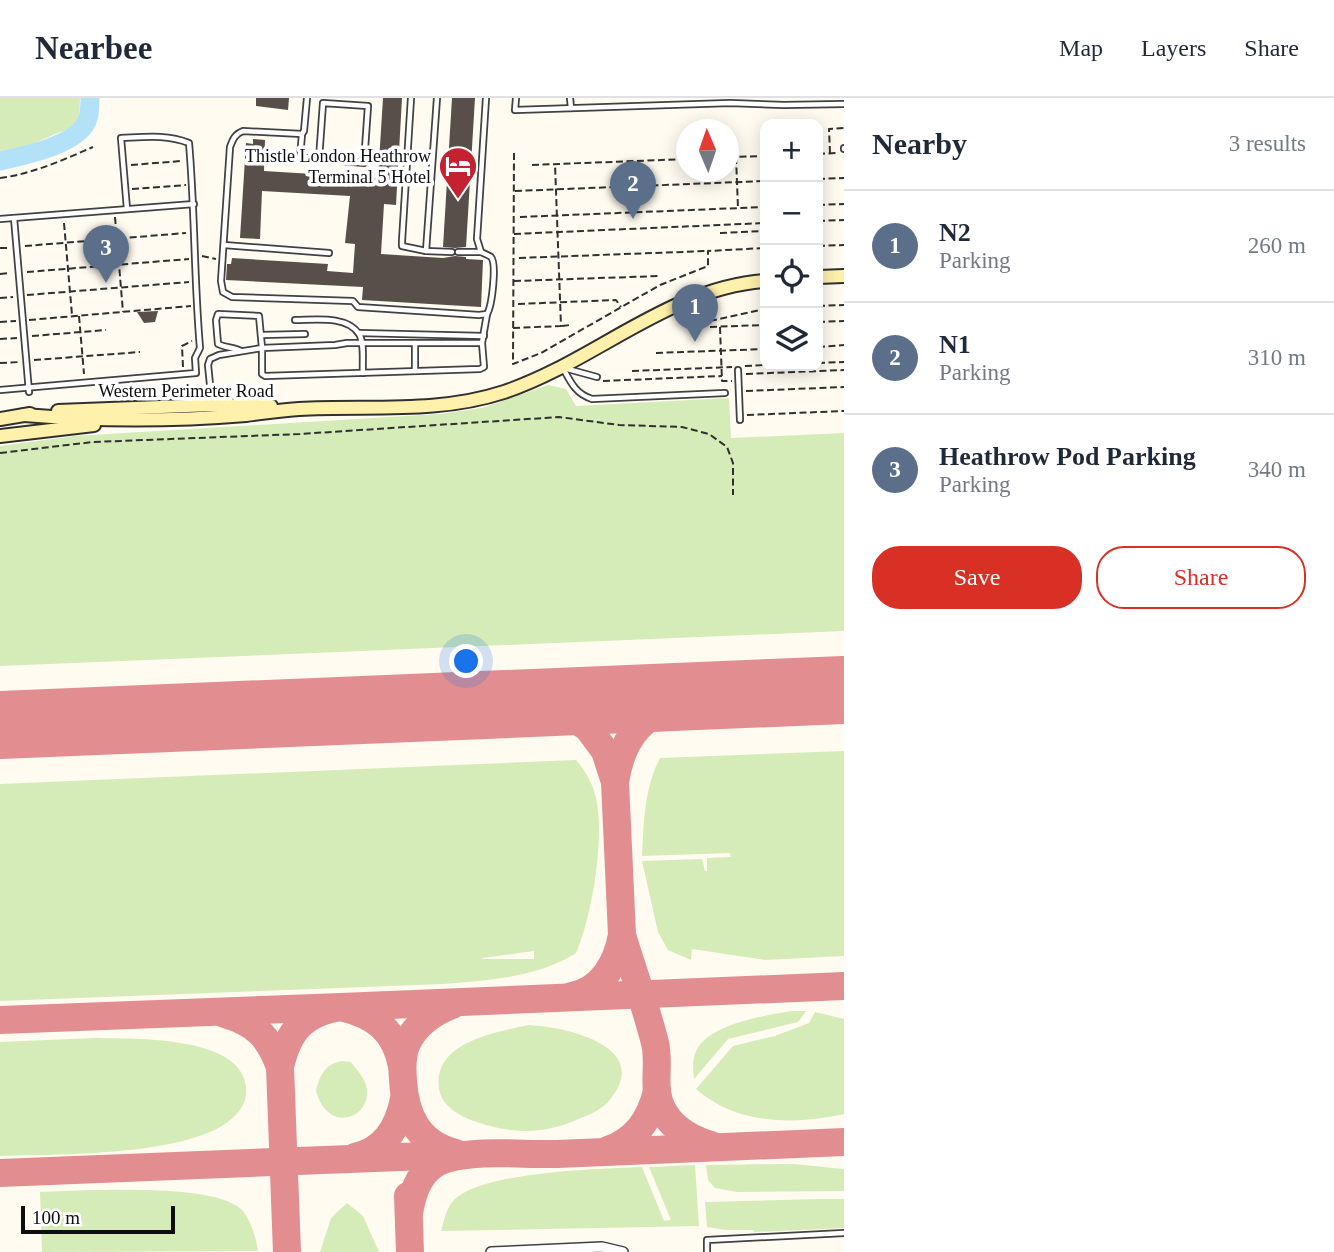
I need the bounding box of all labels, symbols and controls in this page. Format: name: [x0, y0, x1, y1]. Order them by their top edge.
text: Nearbee: [35, 30, 152, 66]
text: Map: [1059, 35, 1103, 61]
text: Layers: [1141, 35, 1206, 61]
text: Share: [1244, 35, 1299, 61]
north arrow: [676, 119, 739, 182]
map controls: [760, 119, 823, 371]
button: +: [760, 119, 823, 182]
text: Nearby: [872, 127, 967, 160]
text: 3 results: [1229, 131, 1306, 156]
hotel icon: Thistle London Heathrow Terminal 5 Hotel: [437, 145, 479, 200]
place label: Thistle London Heathrow Terminal 5 Hotel: [245, 146, 431, 187]
pin: 2: [610, 161, 656, 219]
button: −: [760, 182, 823, 245]
text: N2: [939, 218, 971, 247]
pin: 3: [83, 225, 129, 283]
text: 1: [889, 233, 901, 258]
text: 260 m: [1248, 233, 1306, 258]
button: locate: [760, 245, 823, 308]
text: Parking: [939, 248, 1011, 273]
pin: 1: [672, 284, 718, 342]
button: layers: [760, 308, 823, 371]
text: N1: [939, 330, 971, 359]
text: 2: [889, 345, 901, 370]
text: 310 m: [1248, 345, 1306, 370]
text: Parking: [939, 360, 1011, 385]
street label: Western Perimeter Road: [98, 381, 274, 401]
text: Heathrow Pod Parking: [939, 442, 1196, 471]
text: 3: [889, 457, 901, 482]
text: 340 m: [1248, 457, 1306, 482]
text: Parking: [939, 472, 1011, 497]
button: Save: [872, 546, 1082, 609]
button: Share: [1096, 546, 1306, 609]
your location: [449, 644, 483, 678]
scale bar: [21, 1203, 175, 1235]
text: 100 m: [32, 1207, 80, 1228]

